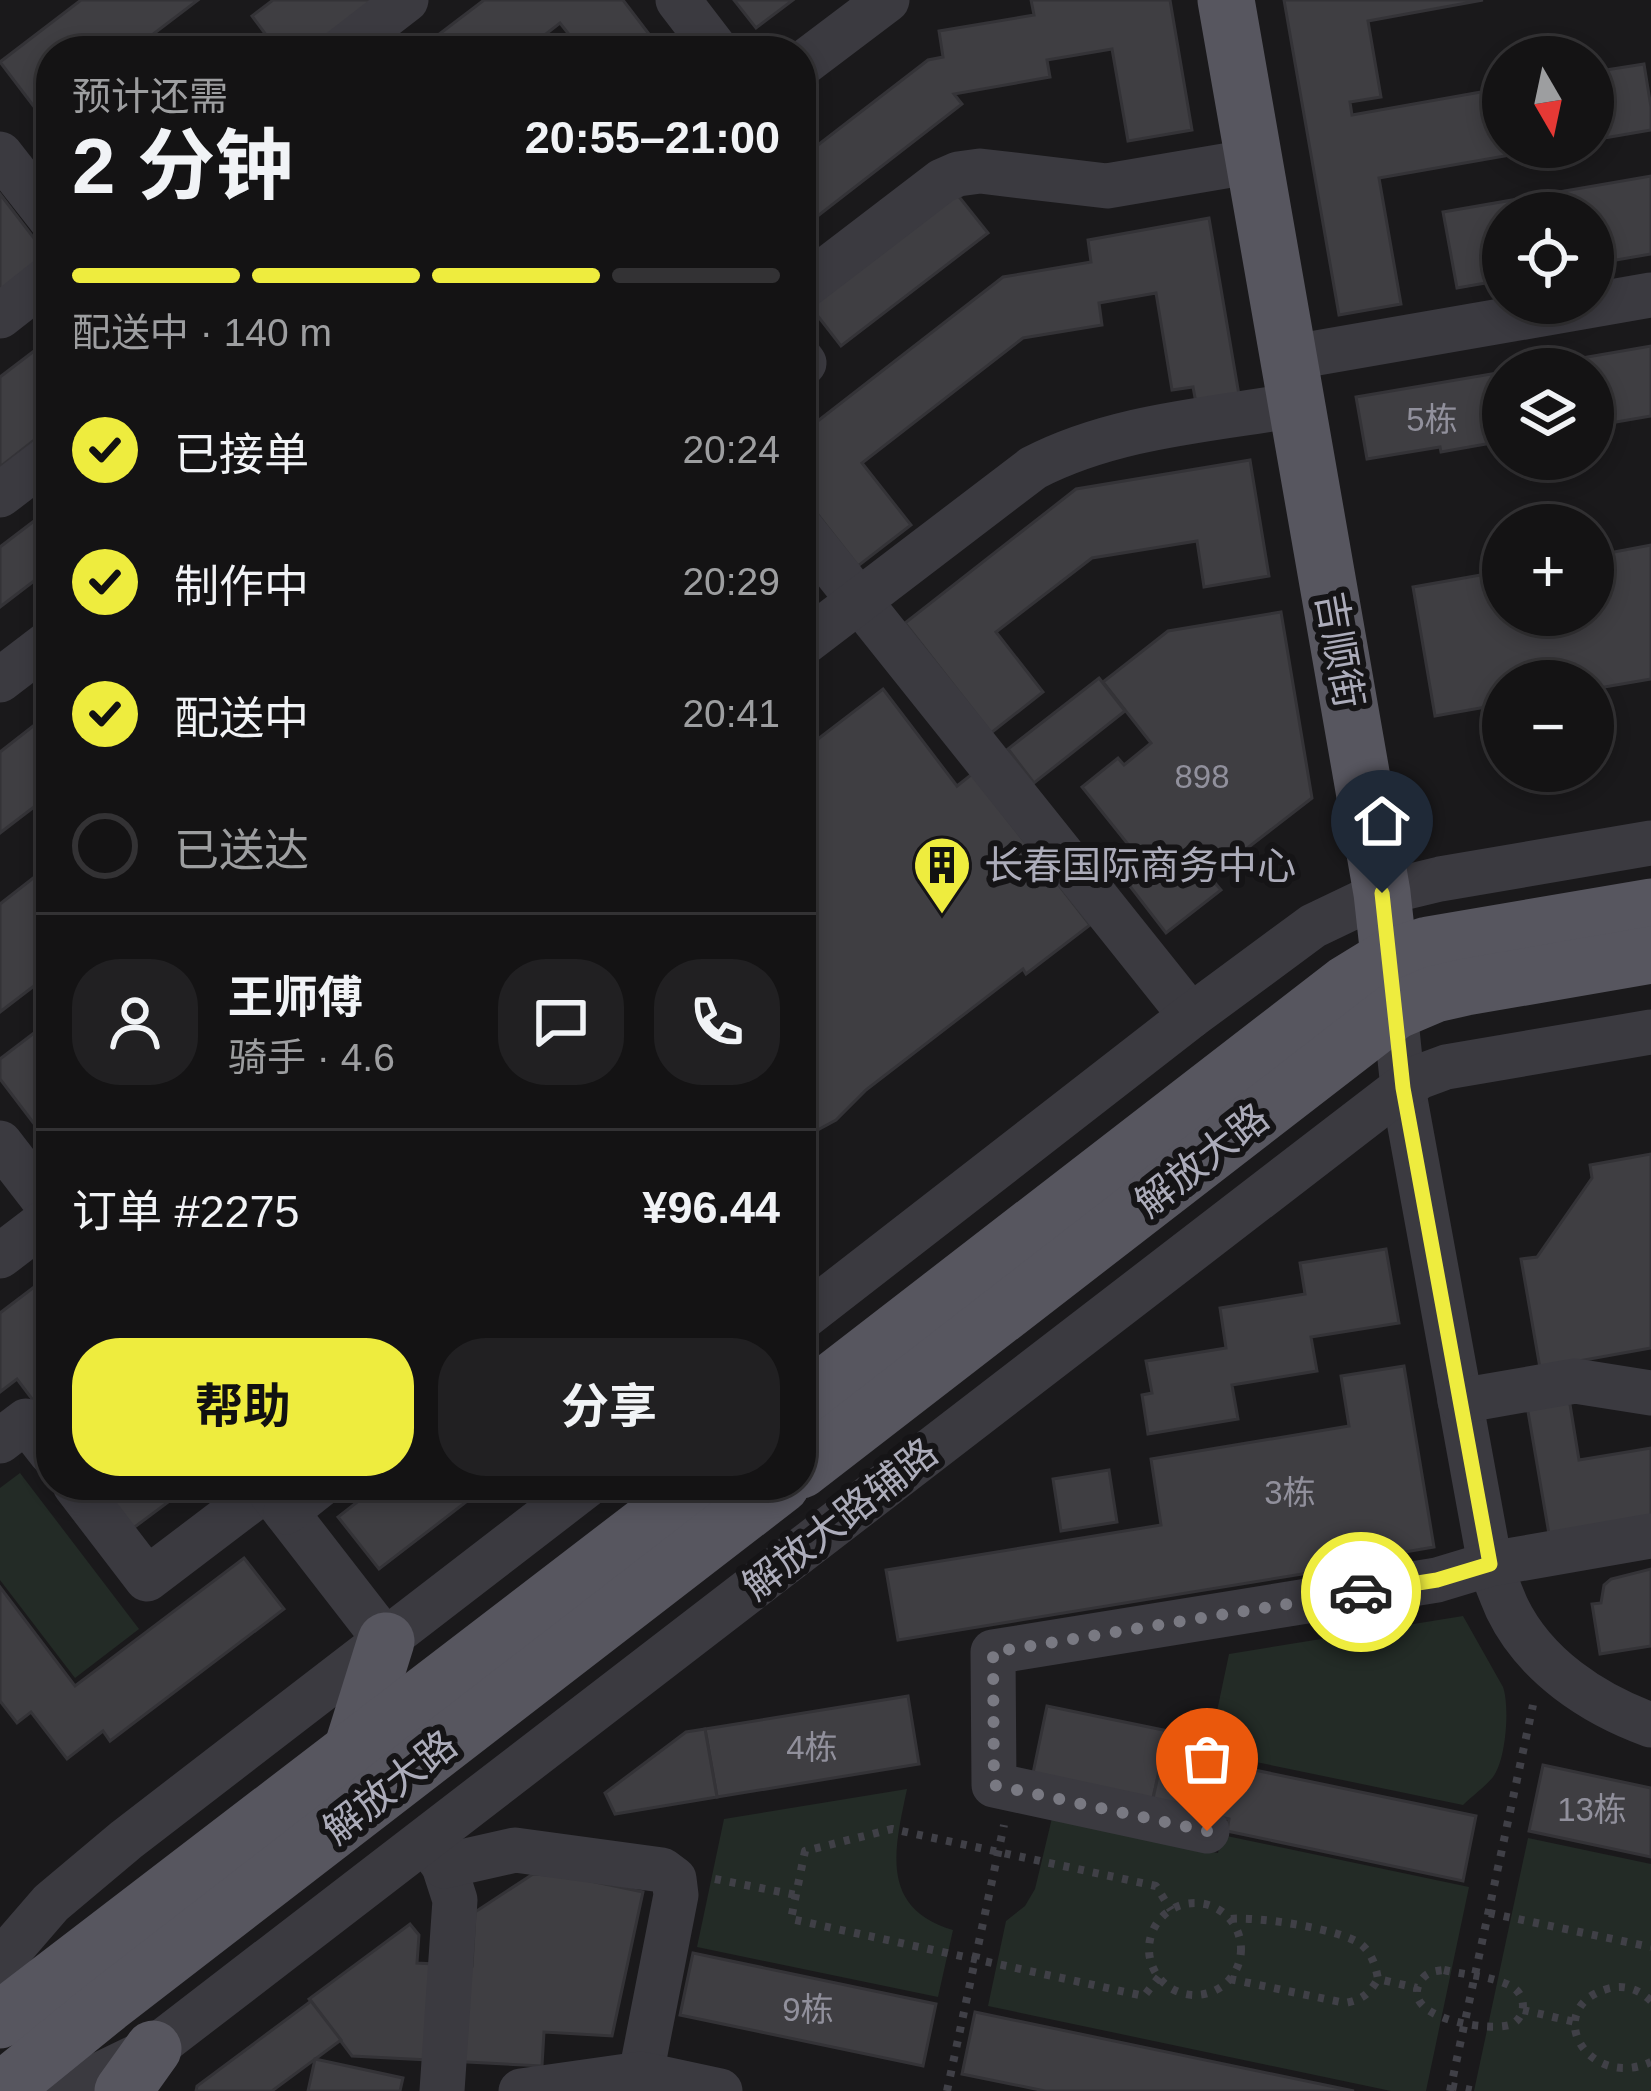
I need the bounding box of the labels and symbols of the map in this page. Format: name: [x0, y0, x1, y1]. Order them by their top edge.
north arrow: [1482, 36, 1614, 168]
house number: 5栋: [1406, 401, 1458, 438]
street label: 吉顺街: [1309, 589, 1371, 711]
house number: 898: [1174, 758, 1230, 795]
pin: [1331, 770, 1433, 893]
building icon: 长春国际商务中心: [911, 834, 973, 916]
place label: 长春国际商务中心: [984, 844, 1296, 887]
street label: 解放大路: [1127, 1095, 1277, 1225]
street label: 解放大路辅路: [735, 1430, 945, 1608]
house number: 3栋: [1264, 1474, 1316, 1511]
courier: [1301, 1532, 1421, 1652]
pin: [1156, 1708, 1258, 1831]
street label: 解放大路: [315, 1722, 465, 1852]
house number: 4栋: [786, 1729, 838, 1766]
house number: 13栋: [1557, 1791, 1627, 1828]
house number: 9栋: [782, 1991, 834, 2028]

